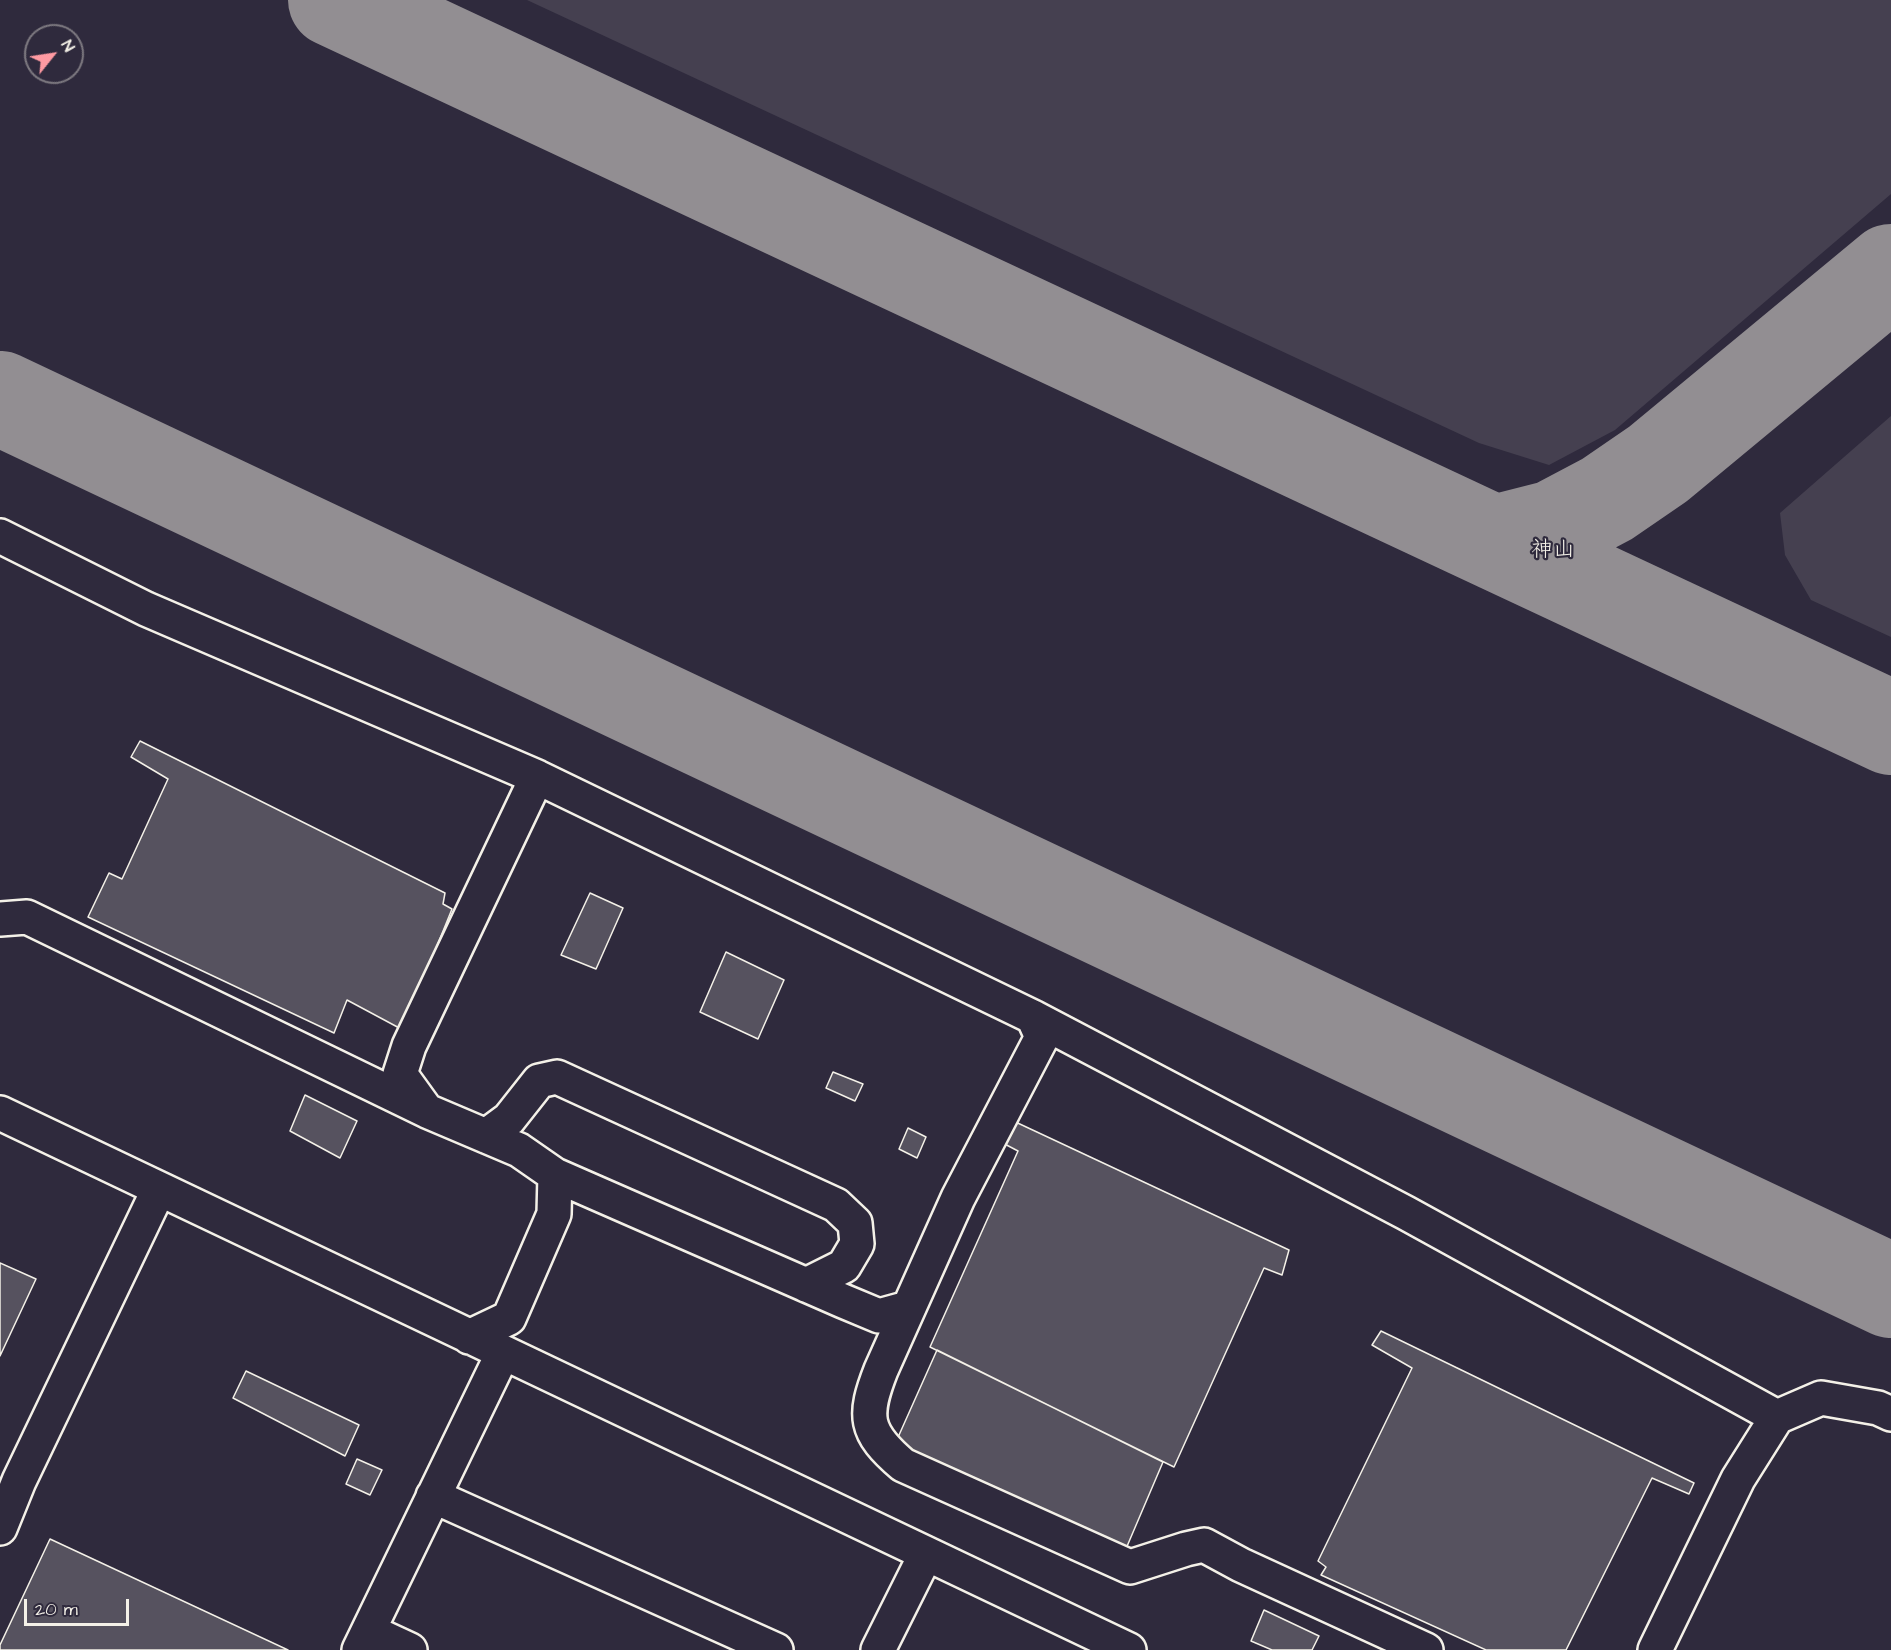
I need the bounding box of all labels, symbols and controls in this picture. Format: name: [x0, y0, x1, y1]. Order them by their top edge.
north arrow: [24, 24, 84, 84]
text: N: [56, 36, 80, 56]
district label: 神山: [1531, 538, 1575, 564]
scale bar: [27, 1587, 132, 1625]
text: 20 m: [35, 1597, 78, 1622]

